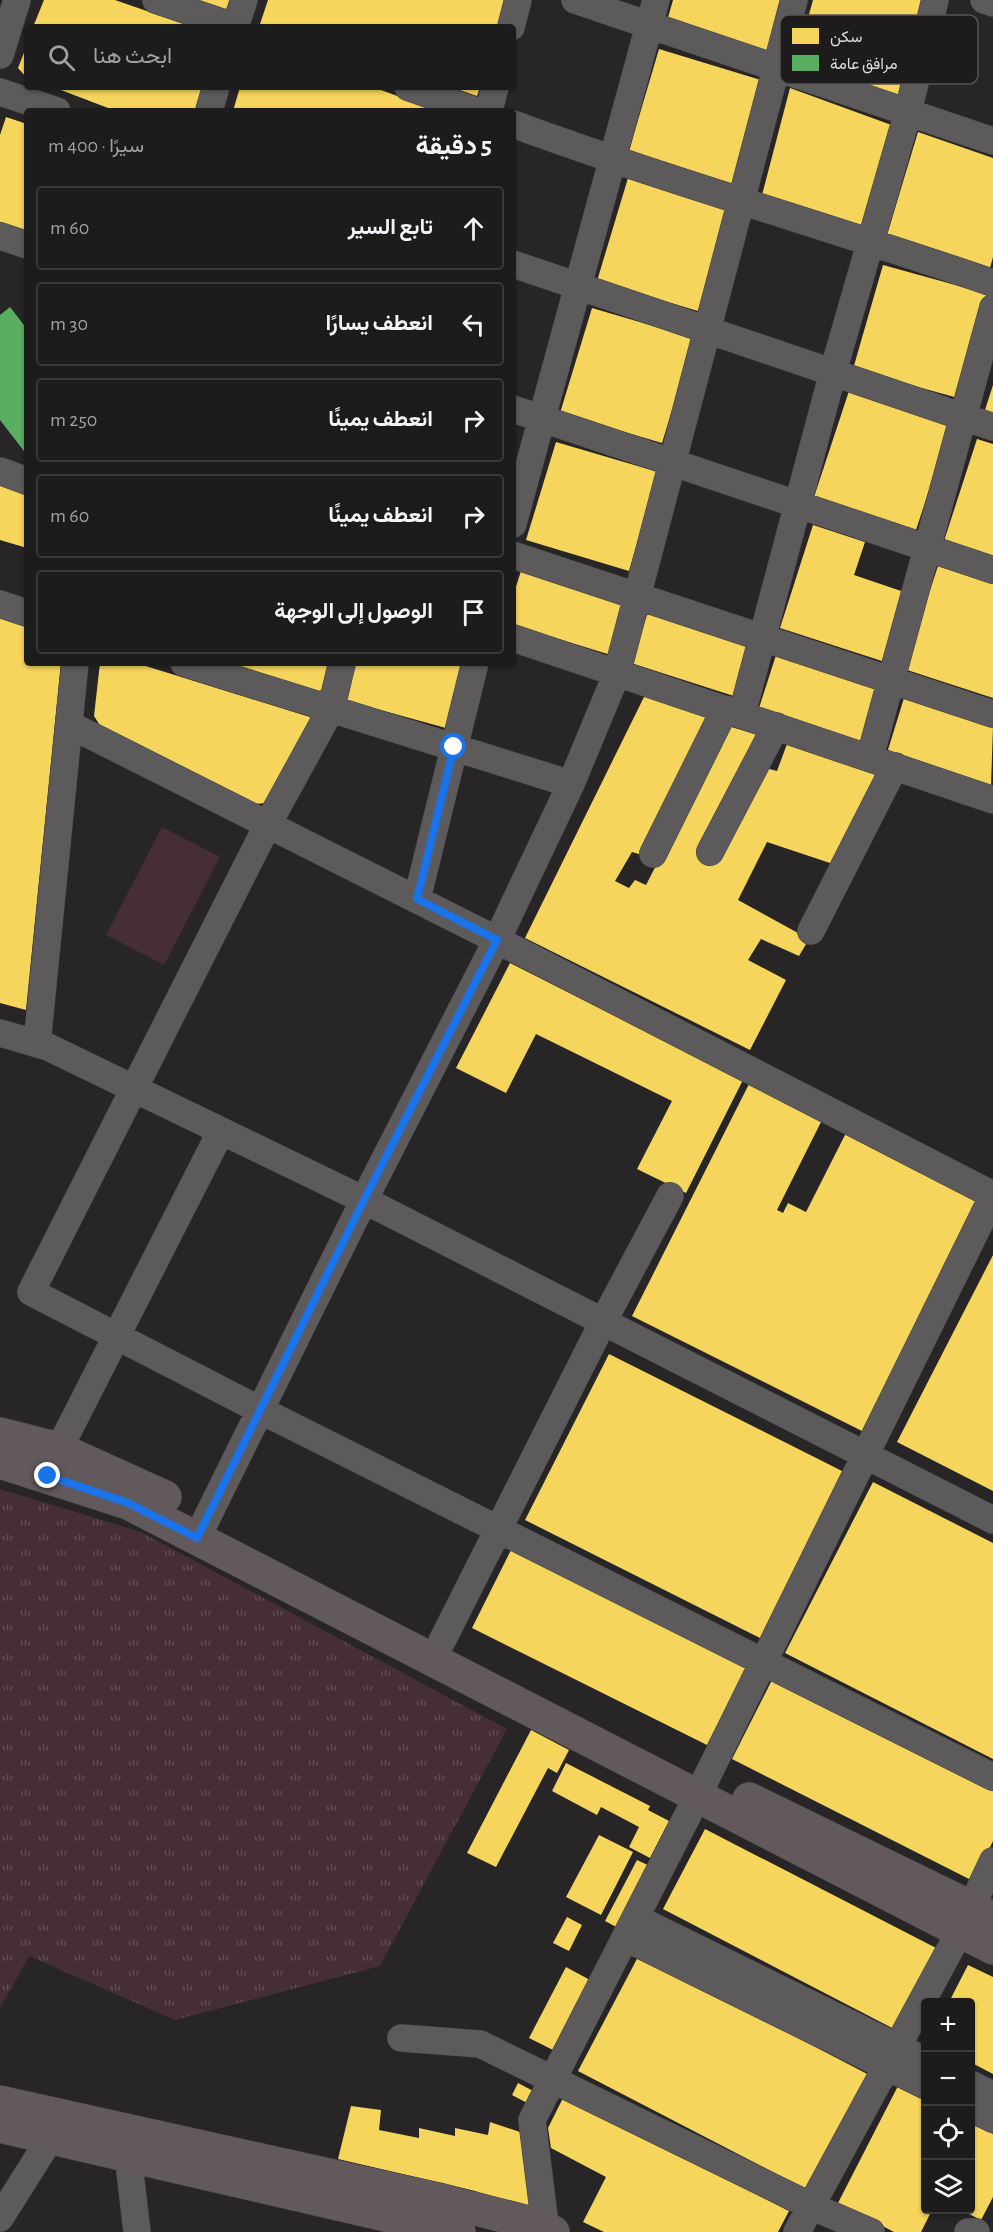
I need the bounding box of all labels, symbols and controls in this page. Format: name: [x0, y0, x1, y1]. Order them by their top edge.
legend: [780, 15, 978, 84]
search box: [24, 24, 516, 90]
text: سكن: [830, 29, 862, 47]
icon: search: [45, 41, 78, 74]
text: ابحث هنا: [93, 45, 172, 67]
text: مرافق عامة: [830, 56, 898, 74]
text: 5 دقيقة: [416, 133, 492, 159]
text: سيرًا · 400 m: [48, 136, 144, 156]
icon: ahead: [457, 212, 490, 245]
text: تابع السير: [348, 216, 433, 238]
text: 60 m: [50, 218, 89, 238]
icon: left: [457, 308, 490, 341]
text: انعطف يسارًا: [326, 312, 433, 334]
text: 30 m: [50, 314, 88, 334]
icon: right: [457, 404, 490, 437]
text: انعطف يمينًا: [328, 408, 433, 430]
text: 250 m: [50, 410, 97, 430]
icon: right: [457, 500, 490, 533]
text: انعطف يمينًا: [328, 504, 433, 526]
text: 60 m: [50, 506, 89, 526]
icon: arrive: [457, 596, 490, 629]
text: الوصول إلى الوجهة: [274, 600, 433, 622]
route start: [440, 733, 466, 759]
route end: [34, 1462, 60, 1488]
map controls: [921, 1998, 975, 2214]
button: +: [921, 1998, 975, 2052]
button: −: [921, 2052, 975, 2106]
button: locate: [921, 2106, 975, 2160]
button: layers: [921, 2160, 975, 2214]

